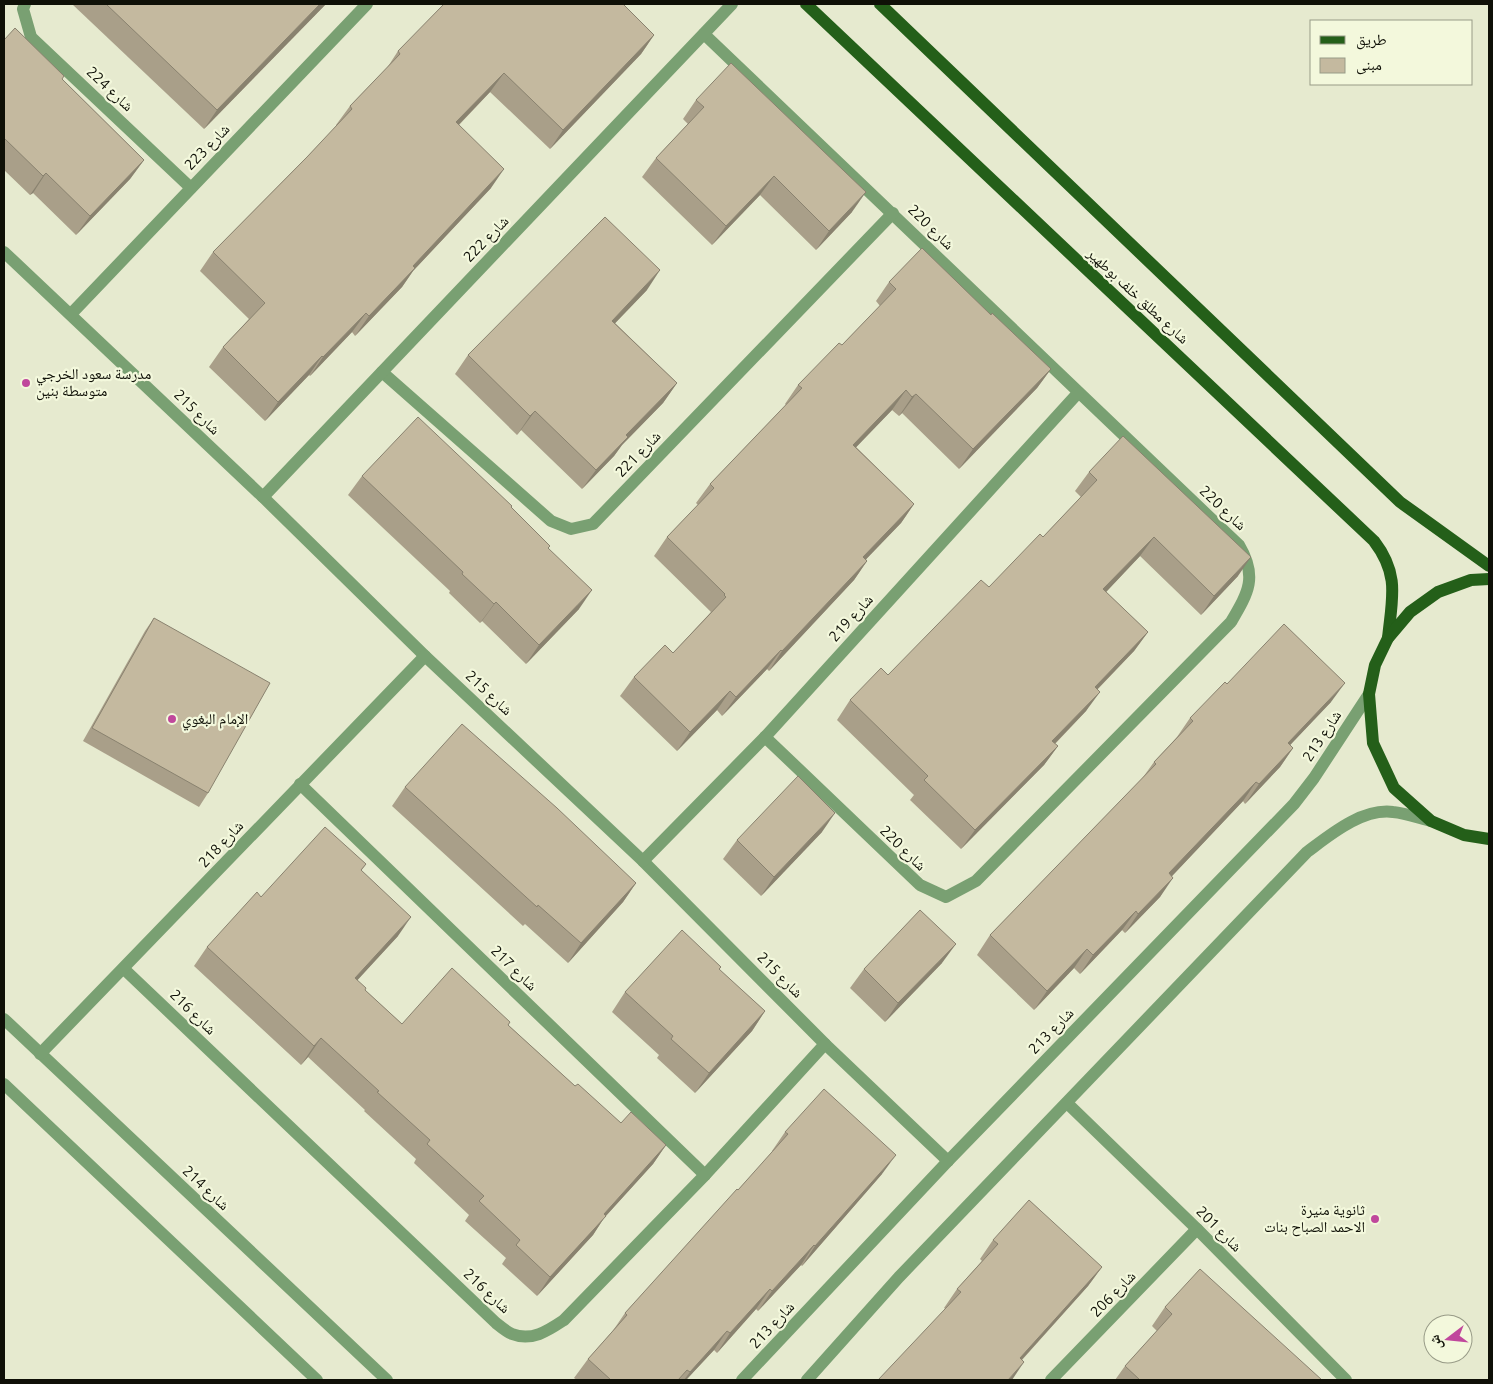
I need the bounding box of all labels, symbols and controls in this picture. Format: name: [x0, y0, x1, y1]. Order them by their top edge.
legend: [1310, 20, 1473, 85]
text: طريق: [1356, 31, 1387, 50]
text: مبنى: [1356, 56, 1382, 75]
street label: شارع 224: [82, 63, 137, 116]
street label: شارع 223: [181, 120, 234, 175]
street label: شارع 220: [903, 201, 958, 254]
street label: شارع 222: [460, 212, 513, 267]
street label: شارع مطلق خلف بوطهير: [1082, 244, 1193, 348]
place label: مدرسة سعود الخرجي متوسطة بنين: [36, 365, 151, 401]
marker: مدرسة سعود الخرجي متوسطة بنين: [20, 377, 32, 389]
street label: شارع 215: [169, 386, 224, 439]
street label: شارع 221: [612, 427, 665, 482]
street label: شارع 220: [1195, 482, 1250, 535]
street label: شارع 219: [825, 591, 878, 646]
street label: شارع 215: [461, 667, 516, 720]
street label: شارع 213: [1299, 707, 1346, 765]
place label: الإمام البغوي: [182, 710, 248, 731]
marker: الإمام البغوي: [166, 713, 178, 725]
street label: شارع 218: [195, 817, 248, 872]
street label: شارع 220: [875, 822, 930, 875]
street label: شارع 217: [486, 942, 541, 995]
street label: شارع 215: [753, 948, 807, 1002]
street label: شارع 216: [165, 986, 220, 1039]
street label: شارع 213: [1025, 1004, 1078, 1059]
street label: شارع 214: [178, 1162, 233, 1215]
place label: ثانوية منيرة الاحمد الصباح بنات: [1264, 1201, 1365, 1237]
street label: شارع 201: [1192, 1202, 1246, 1256]
marker: ثانوية منيرة الاحمد الصباح بنات: [1369, 1213, 1381, 1225]
street label: شارع 216: [459, 1265, 514, 1318]
street label: شارع 206: [1087, 1267, 1140, 1322]
street label: شارع 213: [746, 1298, 799, 1353]
north arrow: [1423, 1314, 1473, 1364]
text: ش: [1426, 1333, 1446, 1352]

